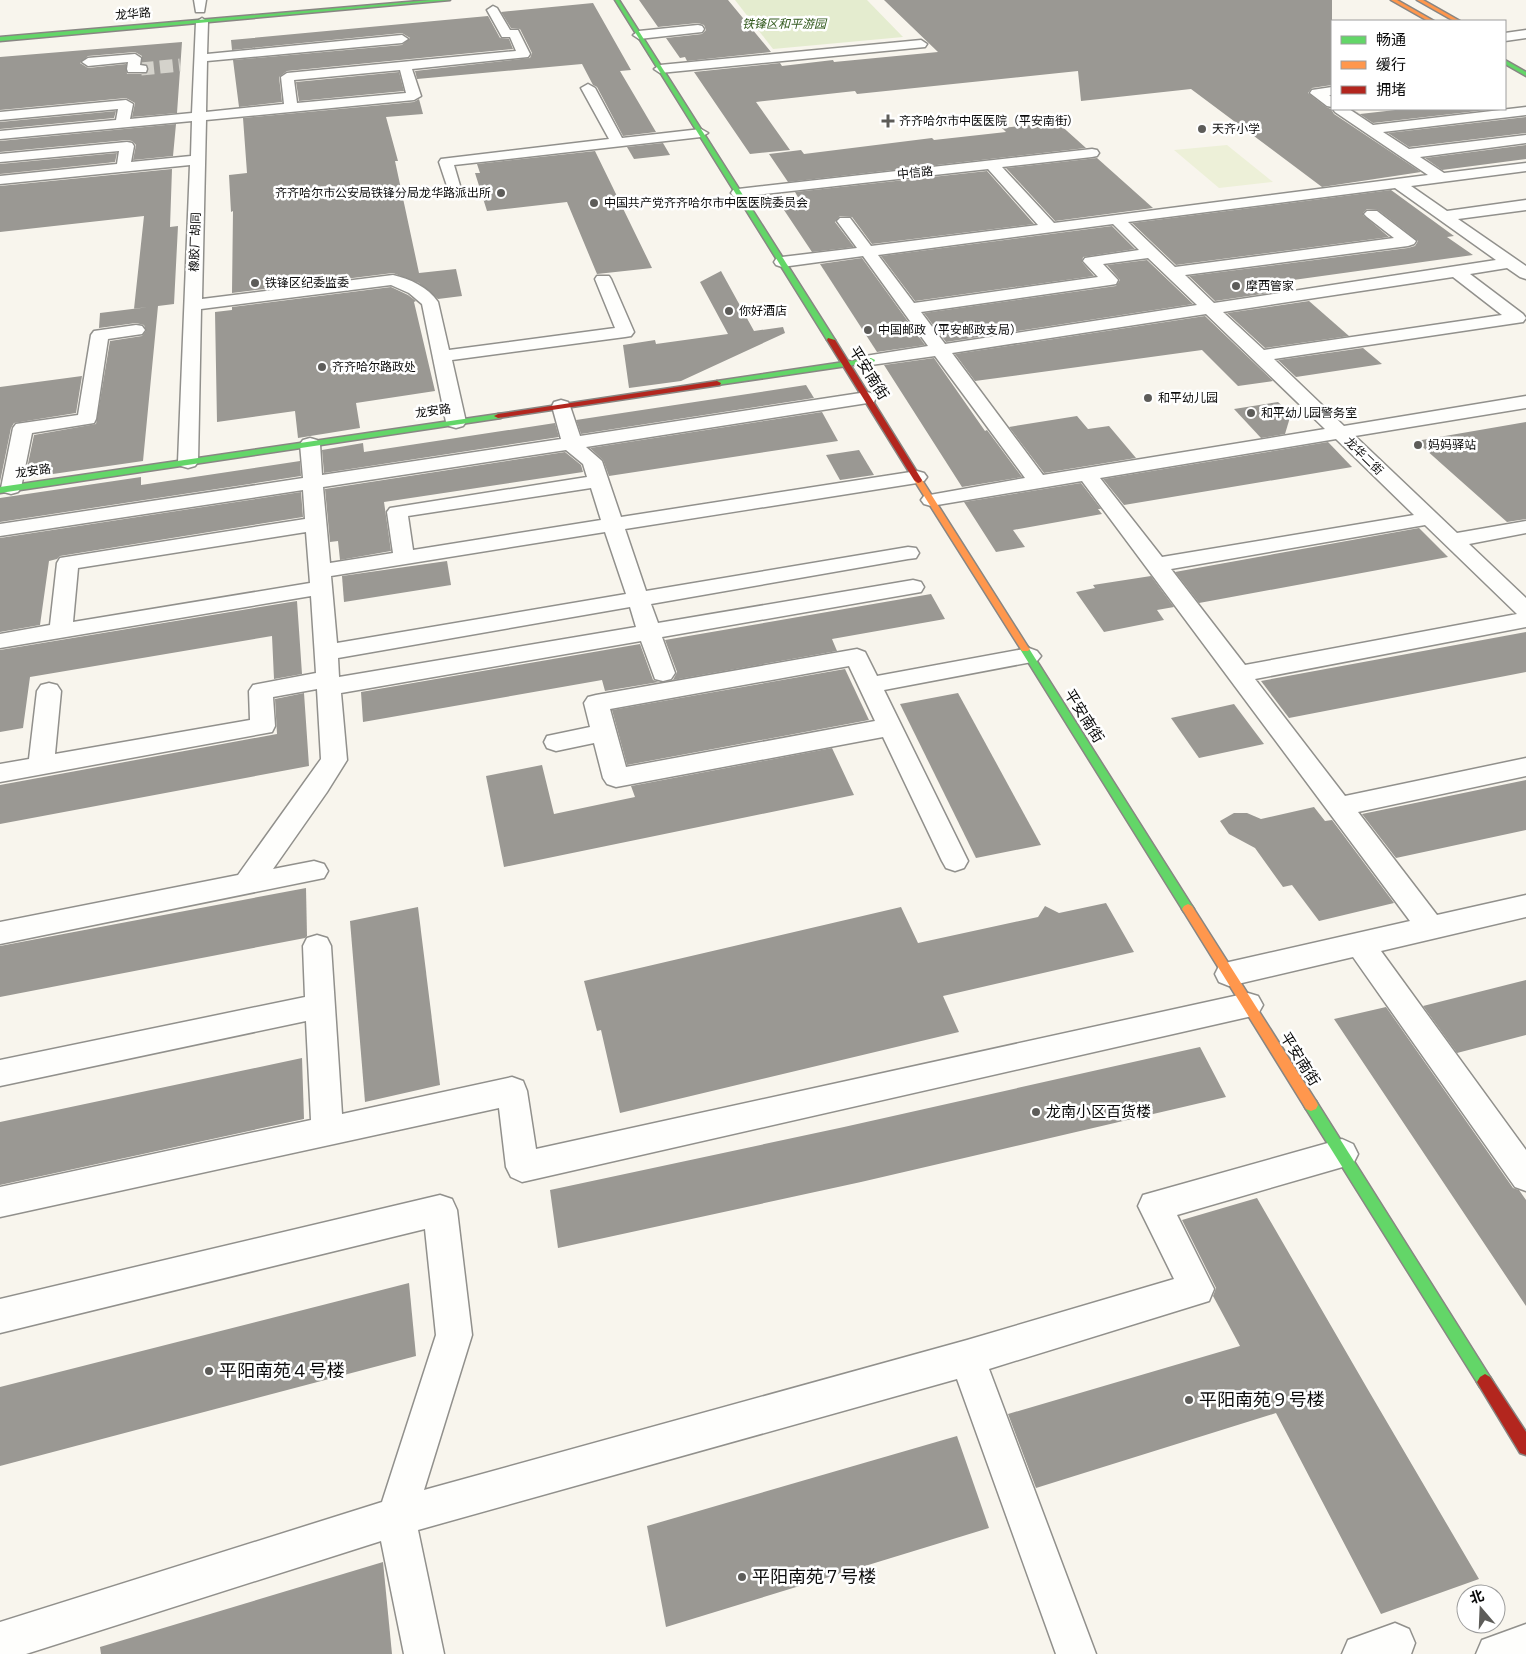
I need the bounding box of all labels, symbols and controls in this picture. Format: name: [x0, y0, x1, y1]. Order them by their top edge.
street label: 龙华路: [114, 5, 152, 23]
park label: 铁锋区和平游园: [742, 17, 828, 31]
legend: [1331, 20, 1506, 110]
text: 畅通: [1376, 31, 1406, 49]
text: 缓行: [1376, 56, 1406, 74]
text: 拥堵: [1376, 81, 1406, 99]
marker: 齐齐哈尔市中医医院（平安南街）: [881, 114, 895, 128]
place label: 齐齐哈尔市中医医院（平安南街）: [899, 114, 1079, 128]
place label: 天齐小学: [1212, 122, 1260, 136]
marker: 天齐小学: [1196, 123, 1208, 135]
street label: 中信路: [896, 164, 934, 182]
place label: 齐齐哈尔市公安局铁锋分局龙华路派出所: [275, 186, 491, 200]
marker: 齐齐哈尔市公安局铁锋分局龙华路派出所: [495, 187, 507, 199]
place label: 中国共产党齐齐哈尔市中医医院委员会: [604, 196, 808, 210]
marker: 中国共产党齐齐哈尔市中医医院委员会: [588, 197, 600, 209]
street label: 橡胶厂胡同: [187, 212, 203, 272]
place label: 铁锋区纪委监委: [265, 276, 349, 290]
marker: 铁锋区纪委监委: [249, 277, 261, 289]
place label: 摩西管家: [1246, 279, 1294, 293]
marker: 摩西管家: [1230, 280, 1242, 292]
place label: 你好酒店: [739, 304, 787, 318]
marker: 你好酒店: [723, 305, 735, 317]
place label: 中国邮政（平安邮政支局）: [878, 323, 1022, 337]
marker: 中国邮政（平安邮政支局）: [862, 324, 874, 336]
street label: 平安南街: [845, 343, 893, 403]
place label: 齐齐哈尔路政处: [332, 360, 416, 374]
marker: 齐齐哈尔路政处: [316, 361, 328, 373]
place label: 和平幼儿园: [1158, 391, 1218, 405]
marker: 和平幼儿园: [1142, 392, 1154, 404]
street label: 龙安路: [414, 402, 452, 420]
place label: 和平幼儿园警务室: [1261, 406, 1357, 420]
marker: 和平幼儿园警务室: [1245, 407, 1257, 419]
street label: 龙华二街: [1342, 434, 1386, 478]
place label: 妈妈驿站: [1428, 438, 1476, 452]
marker: 妈妈驿站: [1412, 439, 1424, 451]
street label: 龙安路: [14, 462, 52, 480]
street label: 平安南街: [1060, 686, 1108, 746]
street label: 平安南街: [1276, 1029, 1324, 1089]
place label: 龙南小区百货楼: [1046, 1103, 1151, 1121]
marker: 龙南小区百货楼: [1030, 1106, 1042, 1118]
place label: 平阳南苑 4 号楼: [219, 1360, 345, 1382]
marker: 平阳南苑 4 号楼: [203, 1365, 215, 1377]
place label: 平阳南苑 9 号楼: [1199, 1389, 1325, 1411]
marker: 平阳南苑 9 号楼: [1183, 1394, 1195, 1406]
place label: 平阳南苑 7 号楼: [752, 1566, 876, 1588]
marker: 平阳南苑 7 号楼: [736, 1571, 748, 1583]
north arrow: [1456, 1584, 1506, 1634]
text: 北: [1468, 1587, 1486, 1607]

